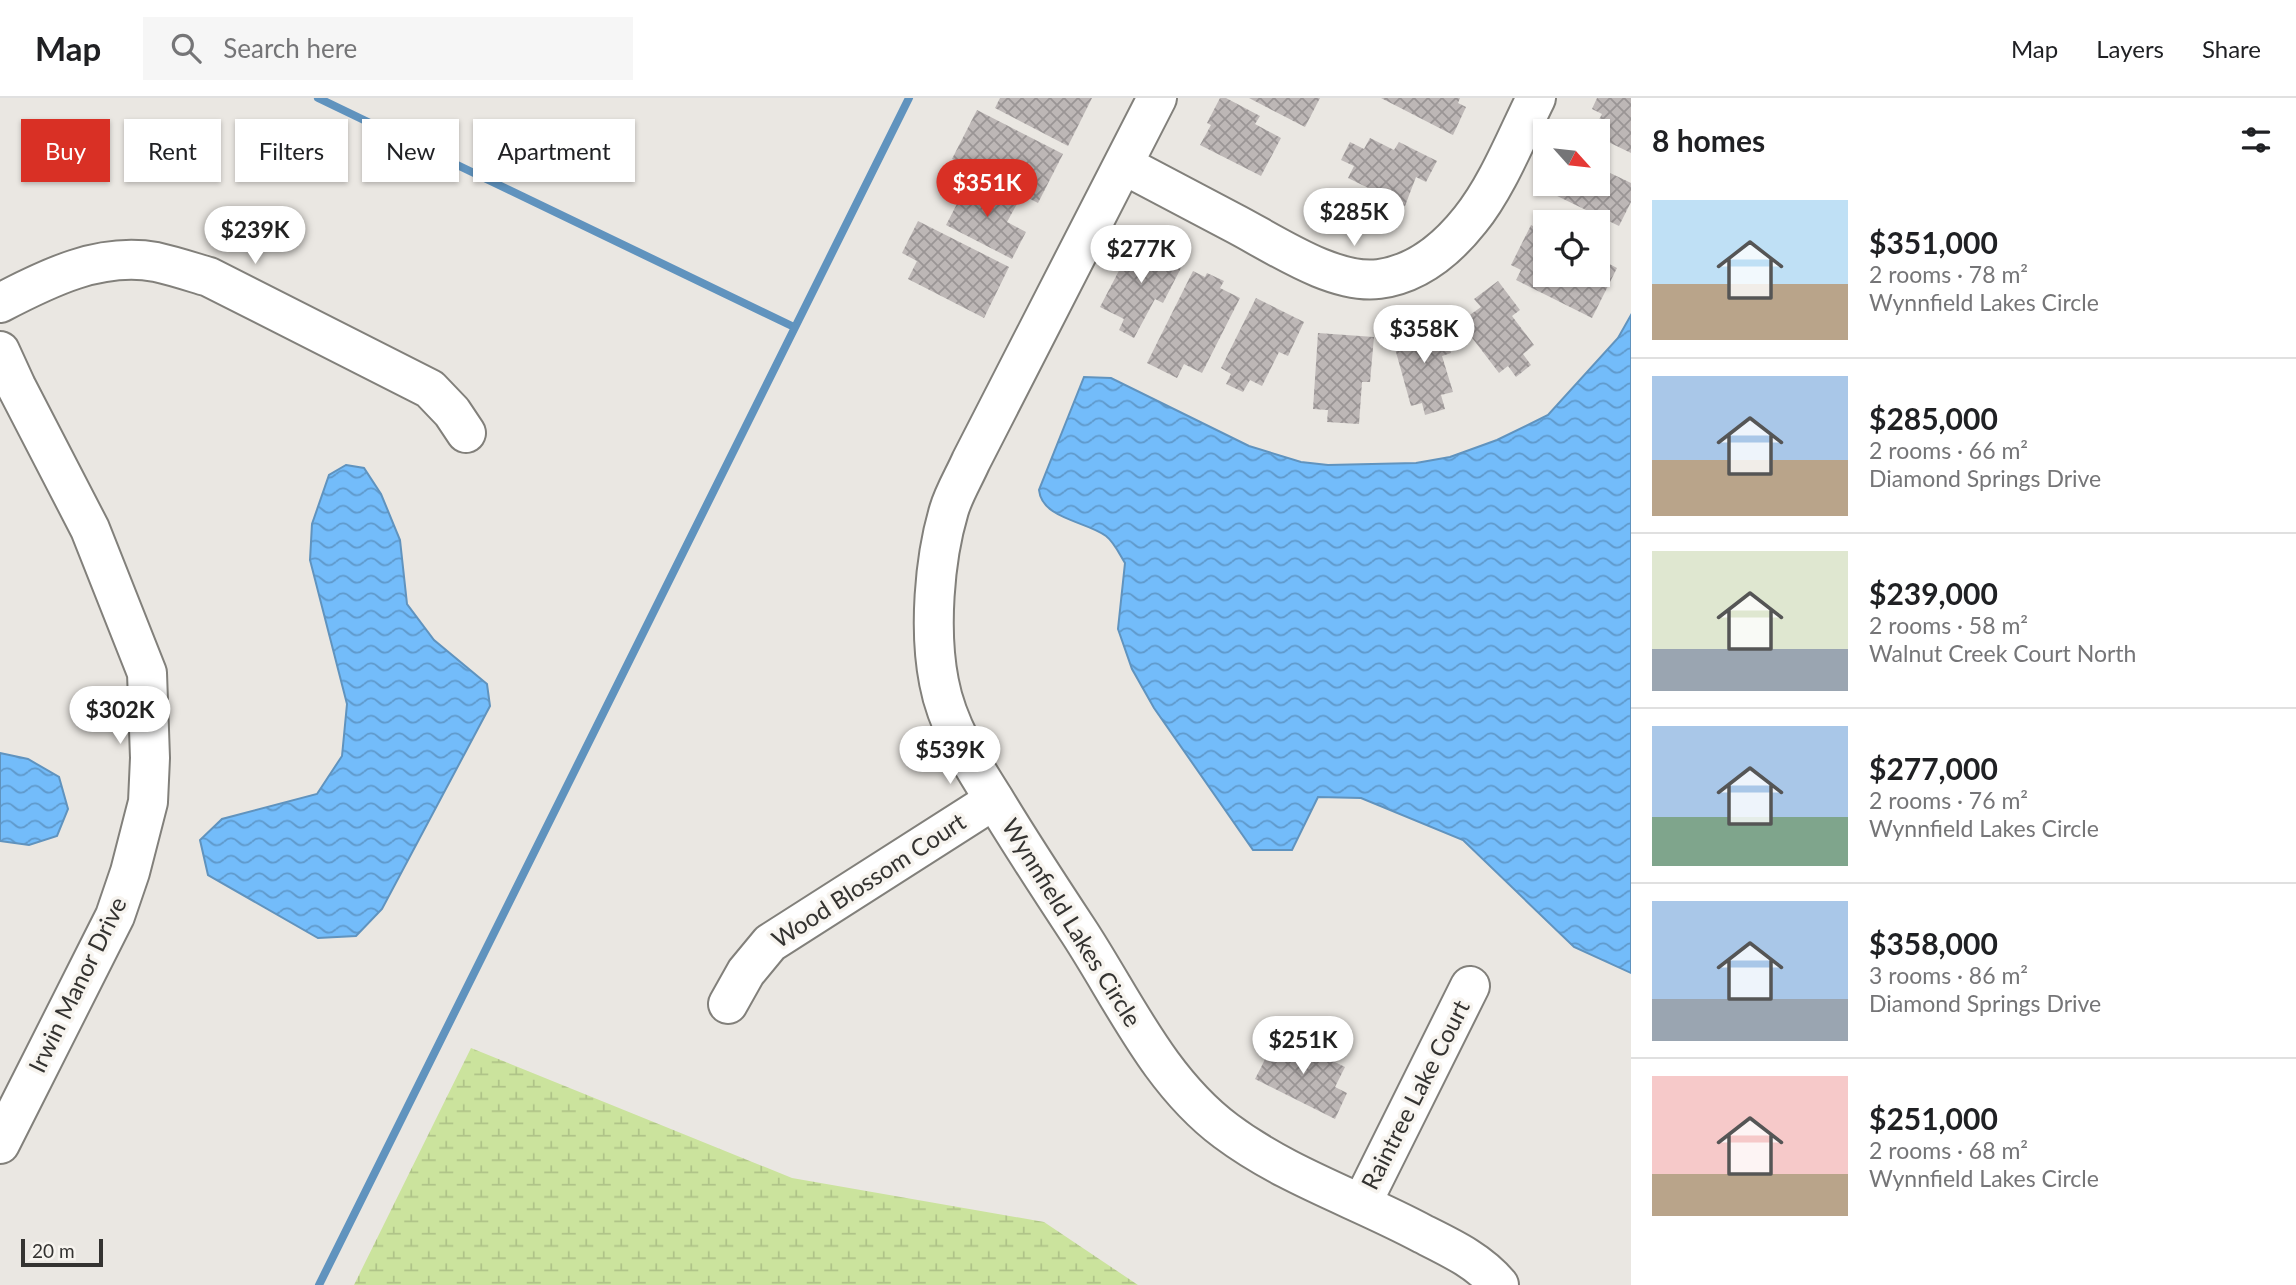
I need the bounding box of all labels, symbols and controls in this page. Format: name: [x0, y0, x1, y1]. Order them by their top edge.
search box: [143, 17, 633, 80]
text: Map: [35, 28, 101, 68]
icon: search: [167, 29, 205, 67]
text: Search here: [223, 32, 357, 64]
text: Map: [2011, 34, 2058, 63]
text: Layers: [2096, 34, 2164, 63]
text: Share: [2202, 34, 2261, 63]
chip: Buy: [21, 119, 110, 182]
chip: Rent: [124, 119, 221, 182]
chip: Filters: [235, 119, 348, 182]
chip: New: [362, 119, 459, 182]
chip: Apartment: [473, 119, 635, 182]
north arrow: [1533, 119, 1610, 196]
map controls: [1533, 119, 1610, 287]
icon: filters: [2237, 121, 2275, 159]
text: 8 homes: [1652, 122, 1765, 158]
pin: $351K: [938, 159, 1036, 219]
text: $351K: [952, 168, 1022, 196]
pin: $285K: [1305, 188, 1403, 248]
text: $285K: [1319, 197, 1389, 225]
pin: $239K: [206, 206, 304, 266]
button: locate: [1533, 210, 1610, 287]
text: $239K: [220, 215, 290, 243]
text: $351,000: [1869, 224, 1998, 260]
pin: $277K: [1092, 226, 1190, 285]
icon: home: [1708, 228, 1792, 312]
text: $277K: [1106, 234, 1176, 262]
text: 2 rooms · 78 m²: [1869, 260, 2028, 288]
text: Wynnfield Lakes Circle: [1869, 288, 2099, 316]
pin: $358K: [1375, 306, 1473, 365]
text: $358K: [1389, 314, 1459, 342]
text: $285,000: [1869, 400, 1998, 436]
icon: home: [1708, 404, 1792, 488]
text: 2 rooms · 66 m²: [1869, 436, 2028, 464]
text: Diamond Springs Drive: [1869, 464, 2101, 492]
text: $239,000: [1869, 575, 1998, 611]
icon: home: [1708, 579, 1792, 663]
text: 2 rooms · 58 m²: [1869, 611, 2028, 639]
text: Walnut Creek Court North: [1869, 639, 2136, 667]
pin: $302K: [71, 686, 169, 746]
text: $302K: [85, 695, 155, 723]
pin: $539K: [901, 726, 999, 786]
text: $539K: [915, 735, 985, 763]
text: $277,000: [1869, 750, 1998, 786]
icon: home: [1708, 754, 1792, 838]
text: 2 rooms · 76 m²: [1869, 786, 2028, 814]
street label: Wood Blossom Court: [766, 806, 971, 953]
street label: Wynnfield Lakes Circle: [996, 813, 1148, 1032]
text: Wynnfield Lakes Circle: [1869, 814, 2099, 842]
street label: Irwin Manor Drive: [22, 892, 132, 1077]
text: $358,000: [1869, 925, 1998, 961]
icon: home: [1708, 929, 1792, 1013]
text: 3 rooms · 86 m²: [1869, 961, 2028, 989]
text: Diamond Springs Drive: [1869, 989, 2101, 1017]
street label: Raintree Lake Court: [1354, 994, 1475, 1194]
pin: $251K: [1254, 1016, 1352, 1076]
text: $251K: [1268, 1025, 1338, 1053]
text: $251,000: [1869, 1100, 1998, 1136]
icon: home: [1708, 1104, 1792, 1188]
text: 2 rooms · 68 m²: [1869, 1136, 2028, 1164]
text: Wynnfield Lakes Circle: [1869, 1164, 2099, 1192]
scale bar: [21, 1236, 103, 1268]
text: 20 m: [32, 1239, 75, 1262]

